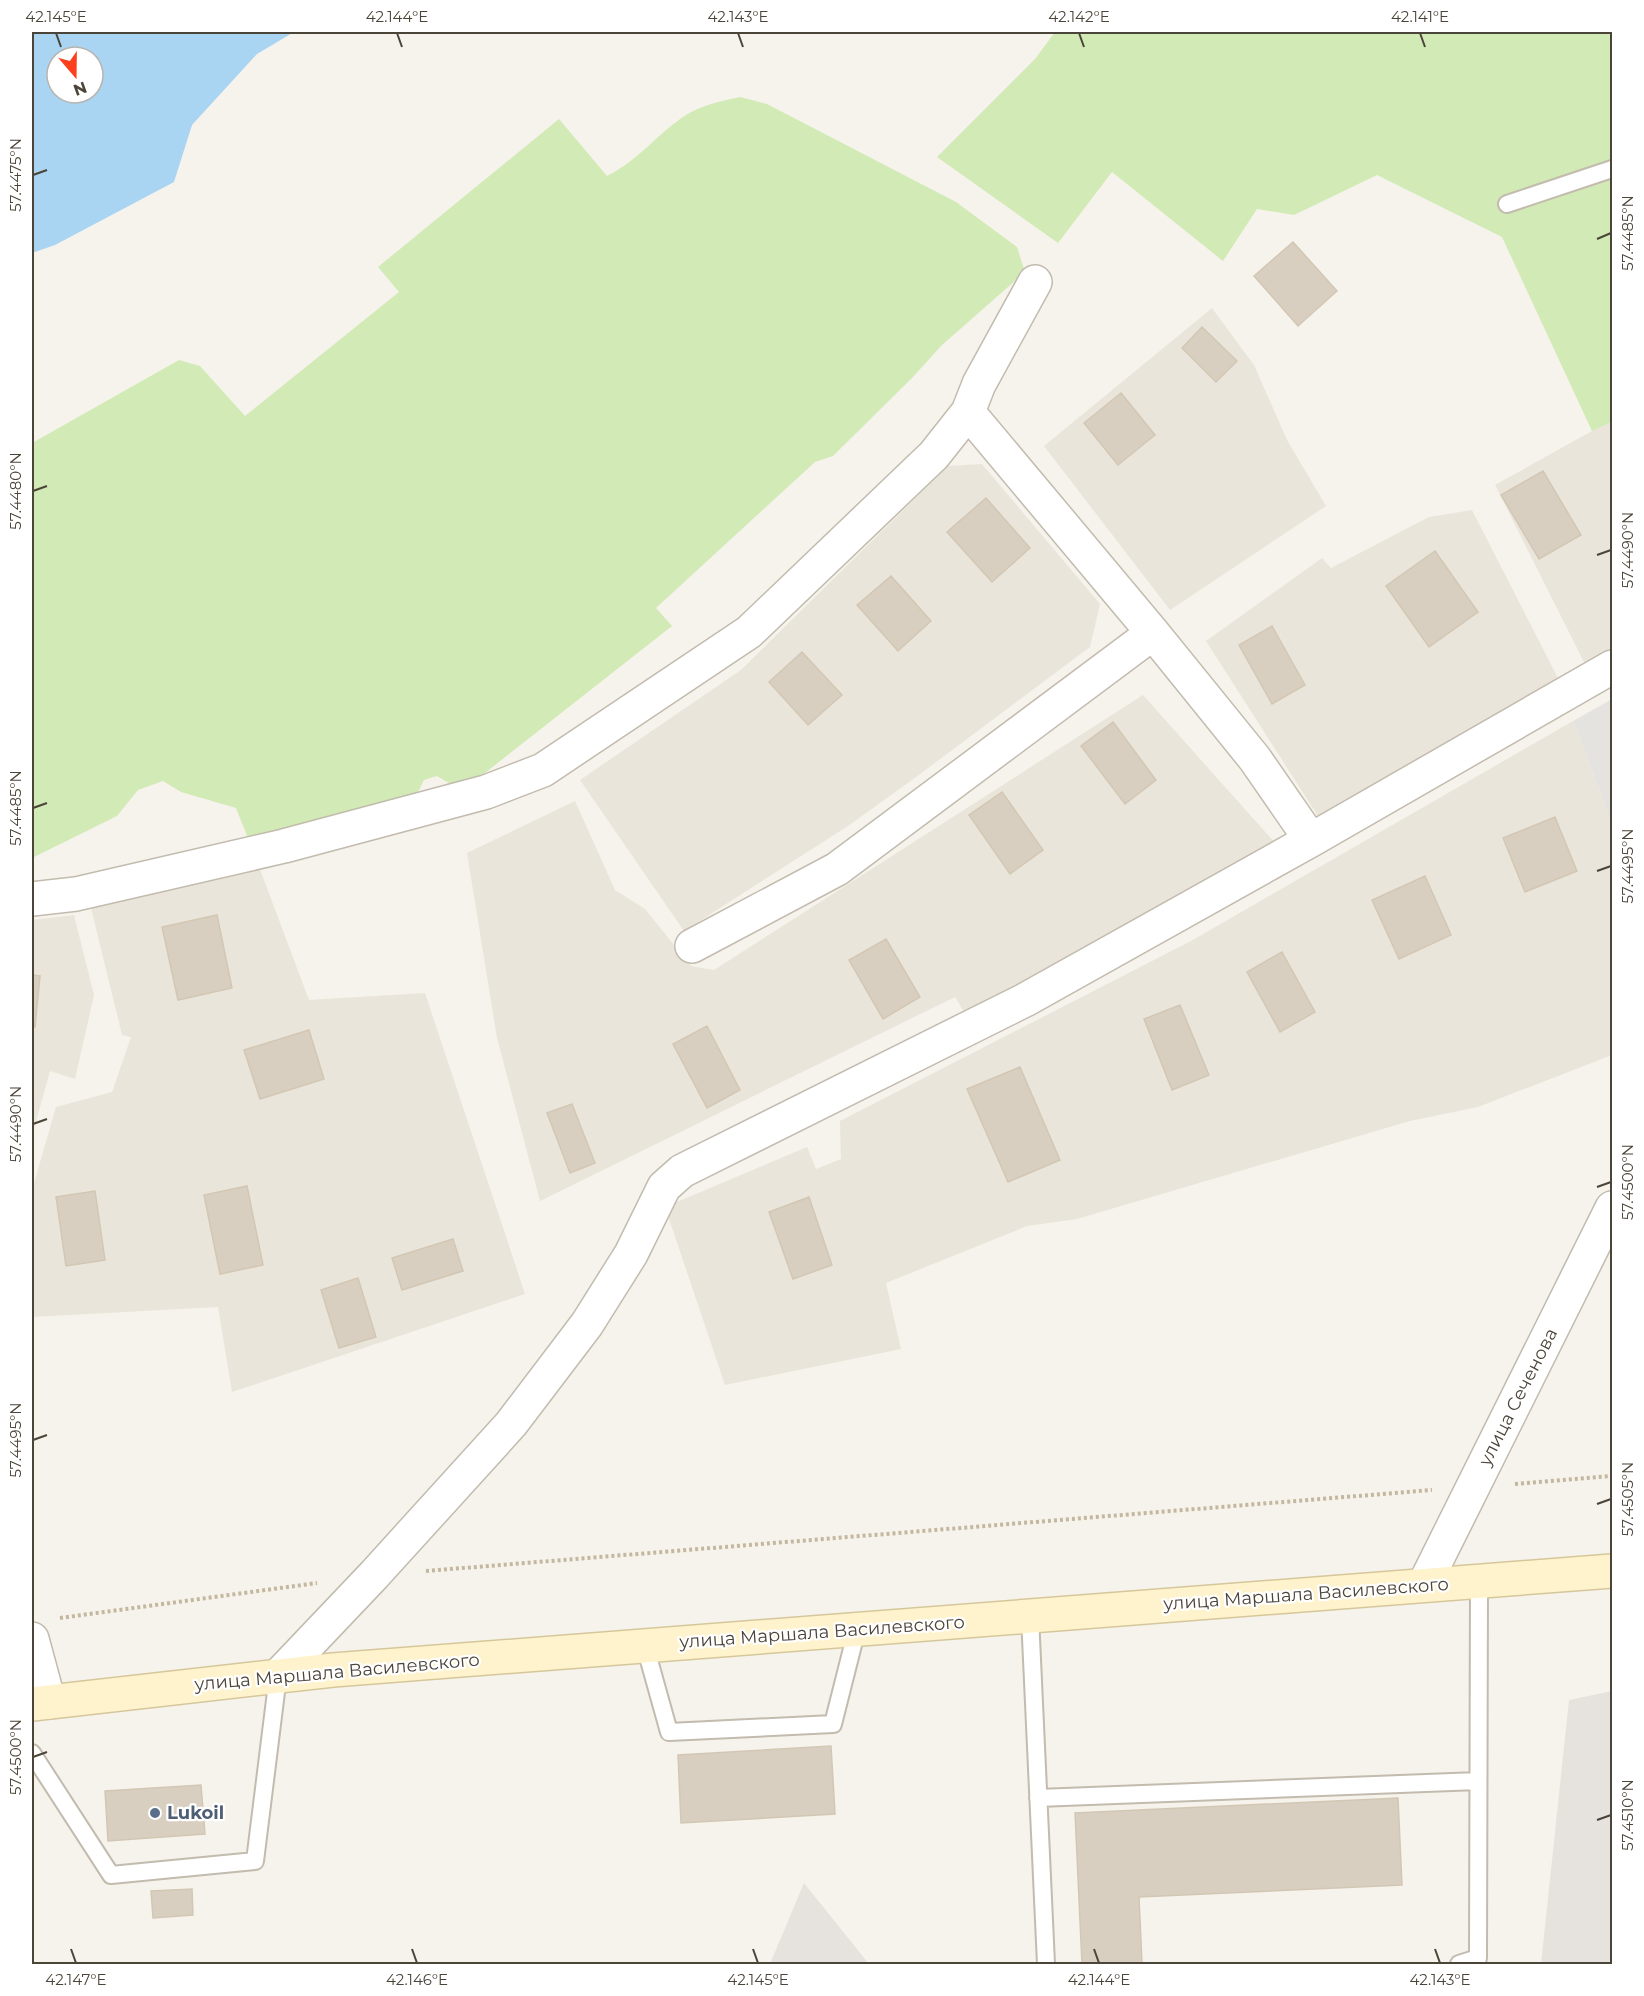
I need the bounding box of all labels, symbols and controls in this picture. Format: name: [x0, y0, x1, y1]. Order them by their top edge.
text: 42.145°E: [25, 7, 87, 26]
text: 42.144°E: [366, 7, 428, 26]
text: 42.143°E: [707, 7, 769, 26]
text: 42.142°E: [1048, 7, 1110, 26]
text: 42.141°E: [1391, 7, 1449, 26]
north arrow: [45, 45, 105, 105]
text: N: [71, 77, 89, 100]
text: 57.4475°N: [6, 138, 25, 212]
text: 57.4485°N: [1618, 195, 1637, 271]
text: 57.4480°N: [6, 452, 25, 530]
text: 57.4490°N: [1618, 512, 1637, 588]
text: 57.4485°N: [6, 770, 25, 846]
text: 57.4495°N: [1618, 829, 1637, 903]
text: 57.4490°N: [6, 1086, 25, 1162]
text: 57.4500°N: [1618, 1144, 1637, 1220]
street label: улица Сеченова: [1473, 1325, 1562, 1470]
text: 57.4495°N: [6, 1403, 25, 1477]
text: 57.4505°N: [1618, 1462, 1637, 1536]
street label: улица Маршала Василевского: [1162, 1573, 1449, 1615]
street label: улица Маршала Василевского: [678, 1611, 965, 1653]
street label: улица Маршала Василевского: [193, 1649, 480, 1696]
text: 57.4500°N: [6, 1719, 25, 1795]
text: 57.4510°N: [1618, 1779, 1637, 1851]
place label: Lukoil: [167, 1802, 224, 1824]
marker: Lukoil: [148, 1806, 162, 1820]
text: 42.147°E: [45, 1970, 107, 1989]
text: 42.146°E: [386, 1970, 448, 1989]
text: 42.145°E: [727, 1970, 789, 1989]
text: 42.144°E: [1068, 1970, 1130, 1989]
text: 42.143°E: [1409, 1970, 1471, 1989]

